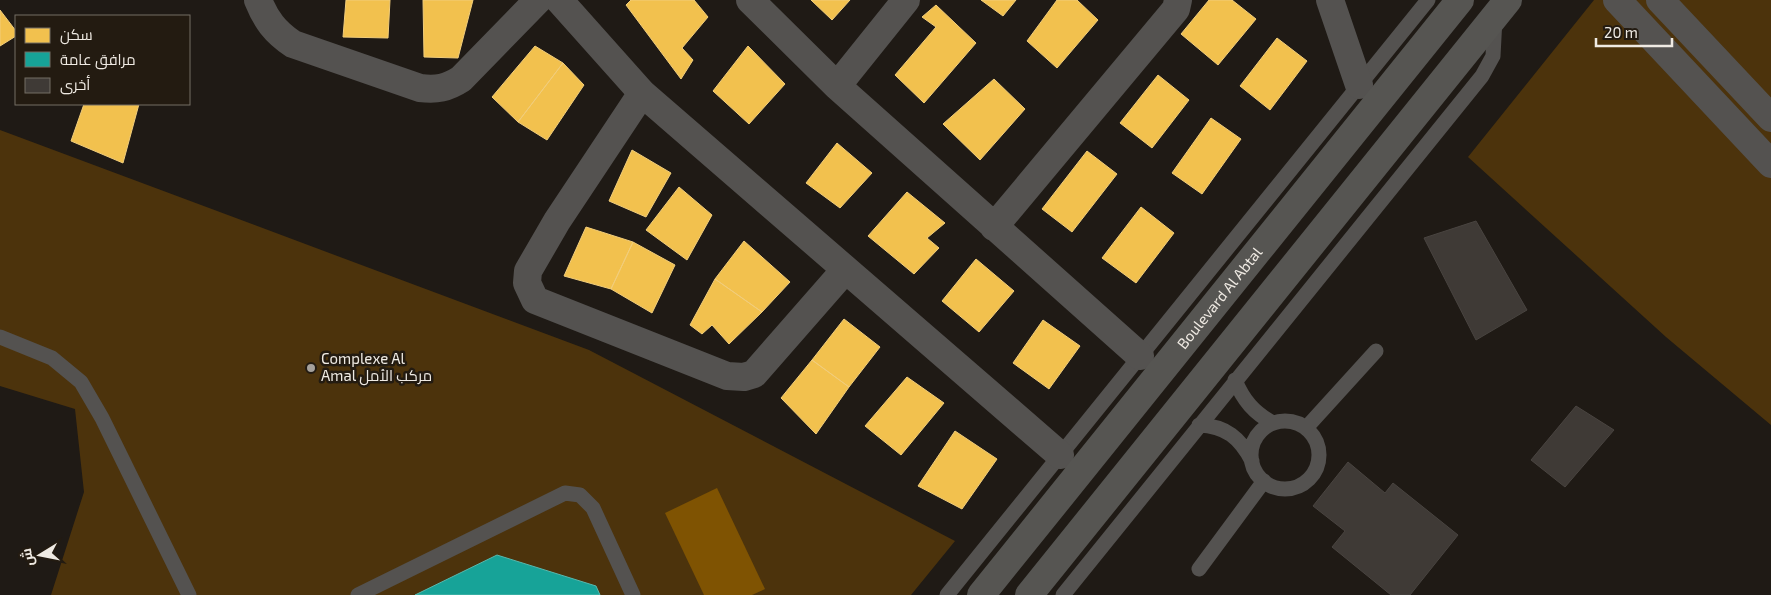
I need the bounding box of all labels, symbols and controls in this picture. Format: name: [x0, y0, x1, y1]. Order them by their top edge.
legend: [15, 15, 190, 105]
scale bar: [1596, 15, 1672, 47]
text: 20 m: [1604, 23, 1638, 41]
text: سكن: [60, 25, 93, 45]
text: مرافق عامة: [60, 50, 136, 70]
text: أخرى: [60, 75, 90, 95]
street label: Boulevard Al Abtal: [1173, 243, 1266, 352]
place label: Complexe Al Amal مركب الأمل: [321, 349, 432, 386]
marker: Complexe Al Amal مركب الأمل: [305, 362, 317, 374]
north arrow: [15, 530, 65, 580]
text: ش: [17, 547, 38, 568]

